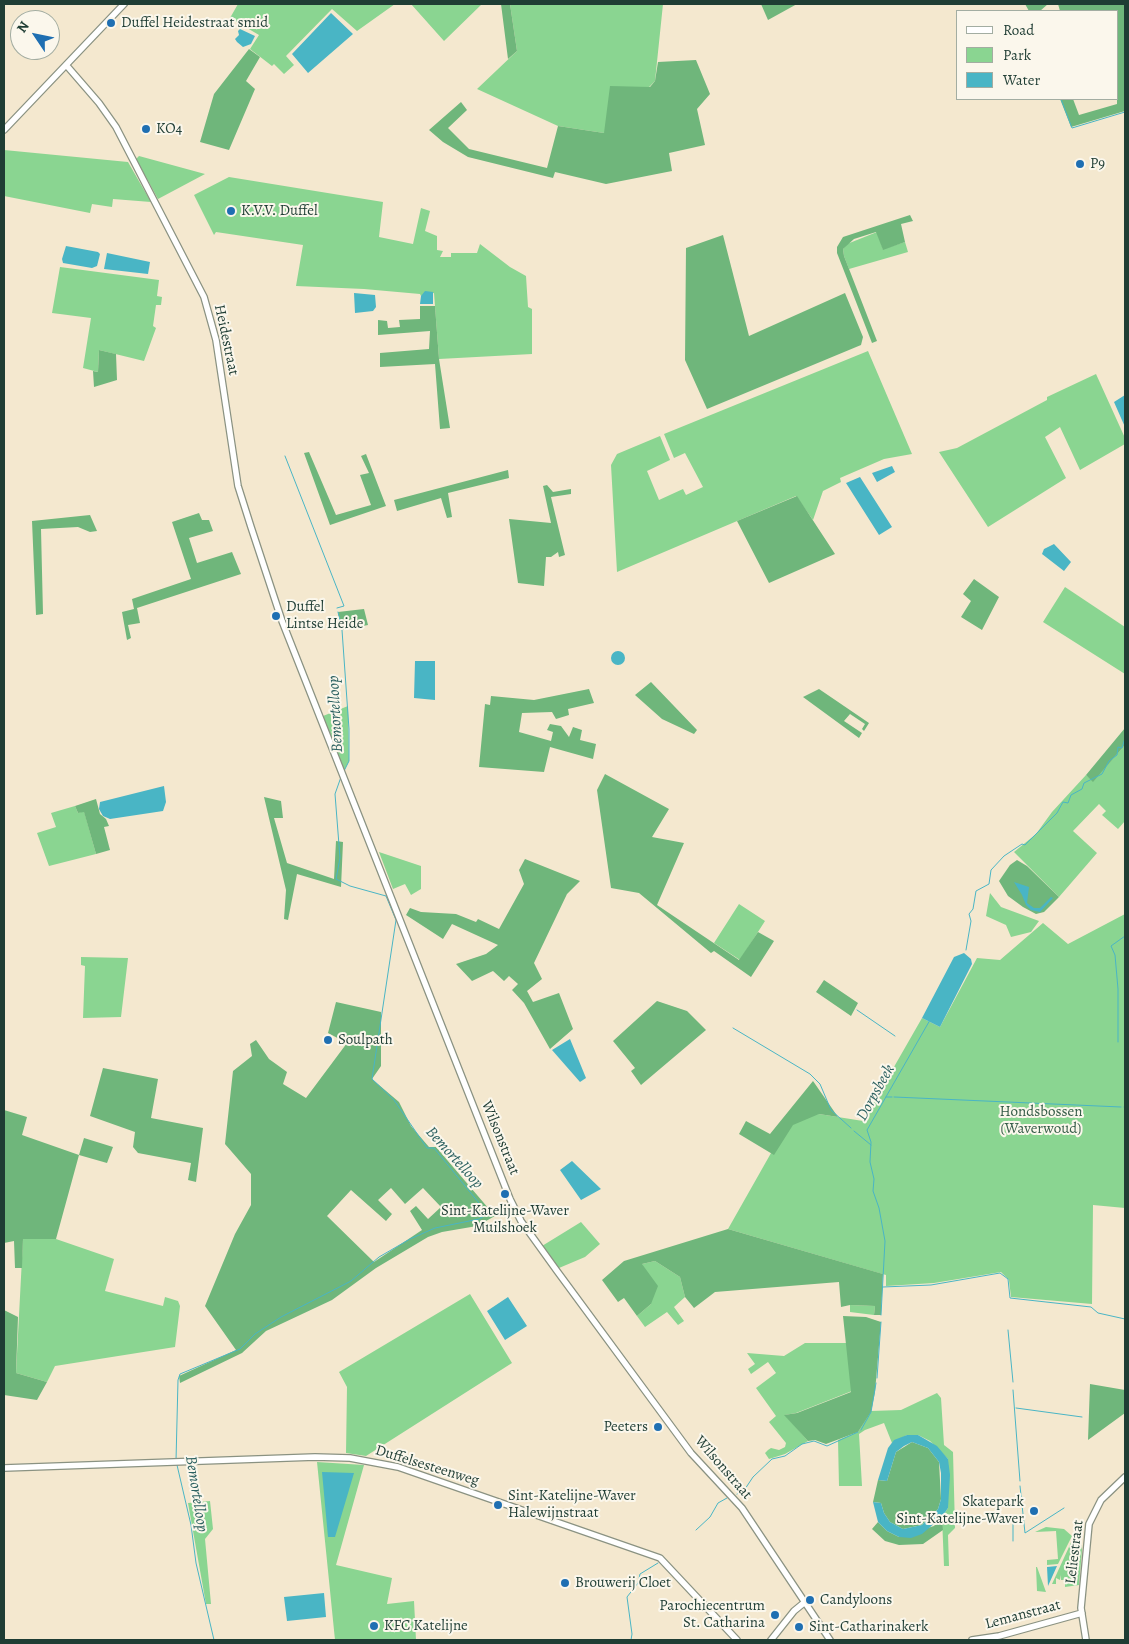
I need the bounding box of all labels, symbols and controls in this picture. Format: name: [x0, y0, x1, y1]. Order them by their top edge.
north arrow: [10, 10, 60, 60]
legend: [956, 10, 1119, 100]
place label: Duffel Heidestraat smid: [121, 14, 268, 32]
text: N: [12, 17, 34, 36]
marker: Duffel Heidestraat smid: [105, 17, 117, 29]
text: Road: [1003, 20, 1034, 40]
text: Park: [1003, 45, 1031, 65]
text: Water: [1003, 70, 1040, 90]
place label: KO4: [156, 120, 182, 138]
marker: KO4: [140, 123, 152, 135]
place label: P9: [1090, 155, 1105, 173]
marker: P9: [1074, 158, 1086, 170]
place label: K.V.V. Duffel: [241, 202, 318, 220]
marker: K.V.V. Duffel: [225, 205, 237, 217]
street label: Heidestraat: [210, 303, 242, 377]
place label: Duffel Lintse Heide: [286, 598, 363, 633]
marker: Duffel Lintse Heide: [270, 610, 282, 622]
water label: Bemortelloop: [324, 675, 348, 753]
place label: Soulpath: [338, 1031, 393, 1049]
marker: Soulpath: [322, 1034, 334, 1046]
water label: Dorpsbeek: [853, 1061, 899, 1125]
street label: Wilsonstraat: [477, 1098, 523, 1178]
park label: Hondsbossen (Waverwoud): [1000, 1103, 1082, 1138]
water label: Bemortelloop: [421, 1123, 487, 1193]
marker: Sint-Katelijne-Waver Muilshoek: [499, 1188, 511, 1200]
place label: Sint-Katelijne-Waver Muilshoek: [441, 1202, 569, 1237]
place label: Peeters: [604, 1418, 648, 1436]
marker: Peeters: [652, 1421, 664, 1433]
street label: Wilsonstraat: [690, 1432, 756, 1504]
street label: Duffelsesteenweg: [373, 1442, 481, 1490]
water label: Bemortelloop: [180, 1454, 212, 1534]
place label: Sint-Katelijne-Waver Halewijnstraat: [508, 1487, 636, 1522]
place label: Skatepark Sint-Katelijne-Waver: [896, 1493, 1024, 1528]
marker: Sint-Katelijne-Waver Halewijnstraat: [492, 1499, 504, 1511]
marker: Skatepark Sint-Katelijne-Waver: [1028, 1505, 1040, 1517]
street label: Leliestraat: [1062, 1519, 1088, 1585]
place label: Brouwerij Cloet: [575, 1574, 671, 1592]
marker: Brouwerij Cloet: [559, 1577, 571, 1589]
place label: Candyloons: [820, 1591, 892, 1609]
marker: Candyloons: [804, 1594, 816, 1606]
street label: Lemanstraat: [983, 1596, 1063, 1634]
place label: Parochiecentrum St. Catharina: [659, 1597, 765, 1632]
marker: Parochiecentrum St. Catharina: [769, 1609, 781, 1621]
place label: KFC Katelijne: [384, 1617, 468, 1635]
place label: Sint-Catharinakerk: [809, 1618, 928, 1636]
marker: KFC Katelijne: [368, 1620, 380, 1632]
marker: Sint-Catharinakerk: [793, 1621, 805, 1633]

